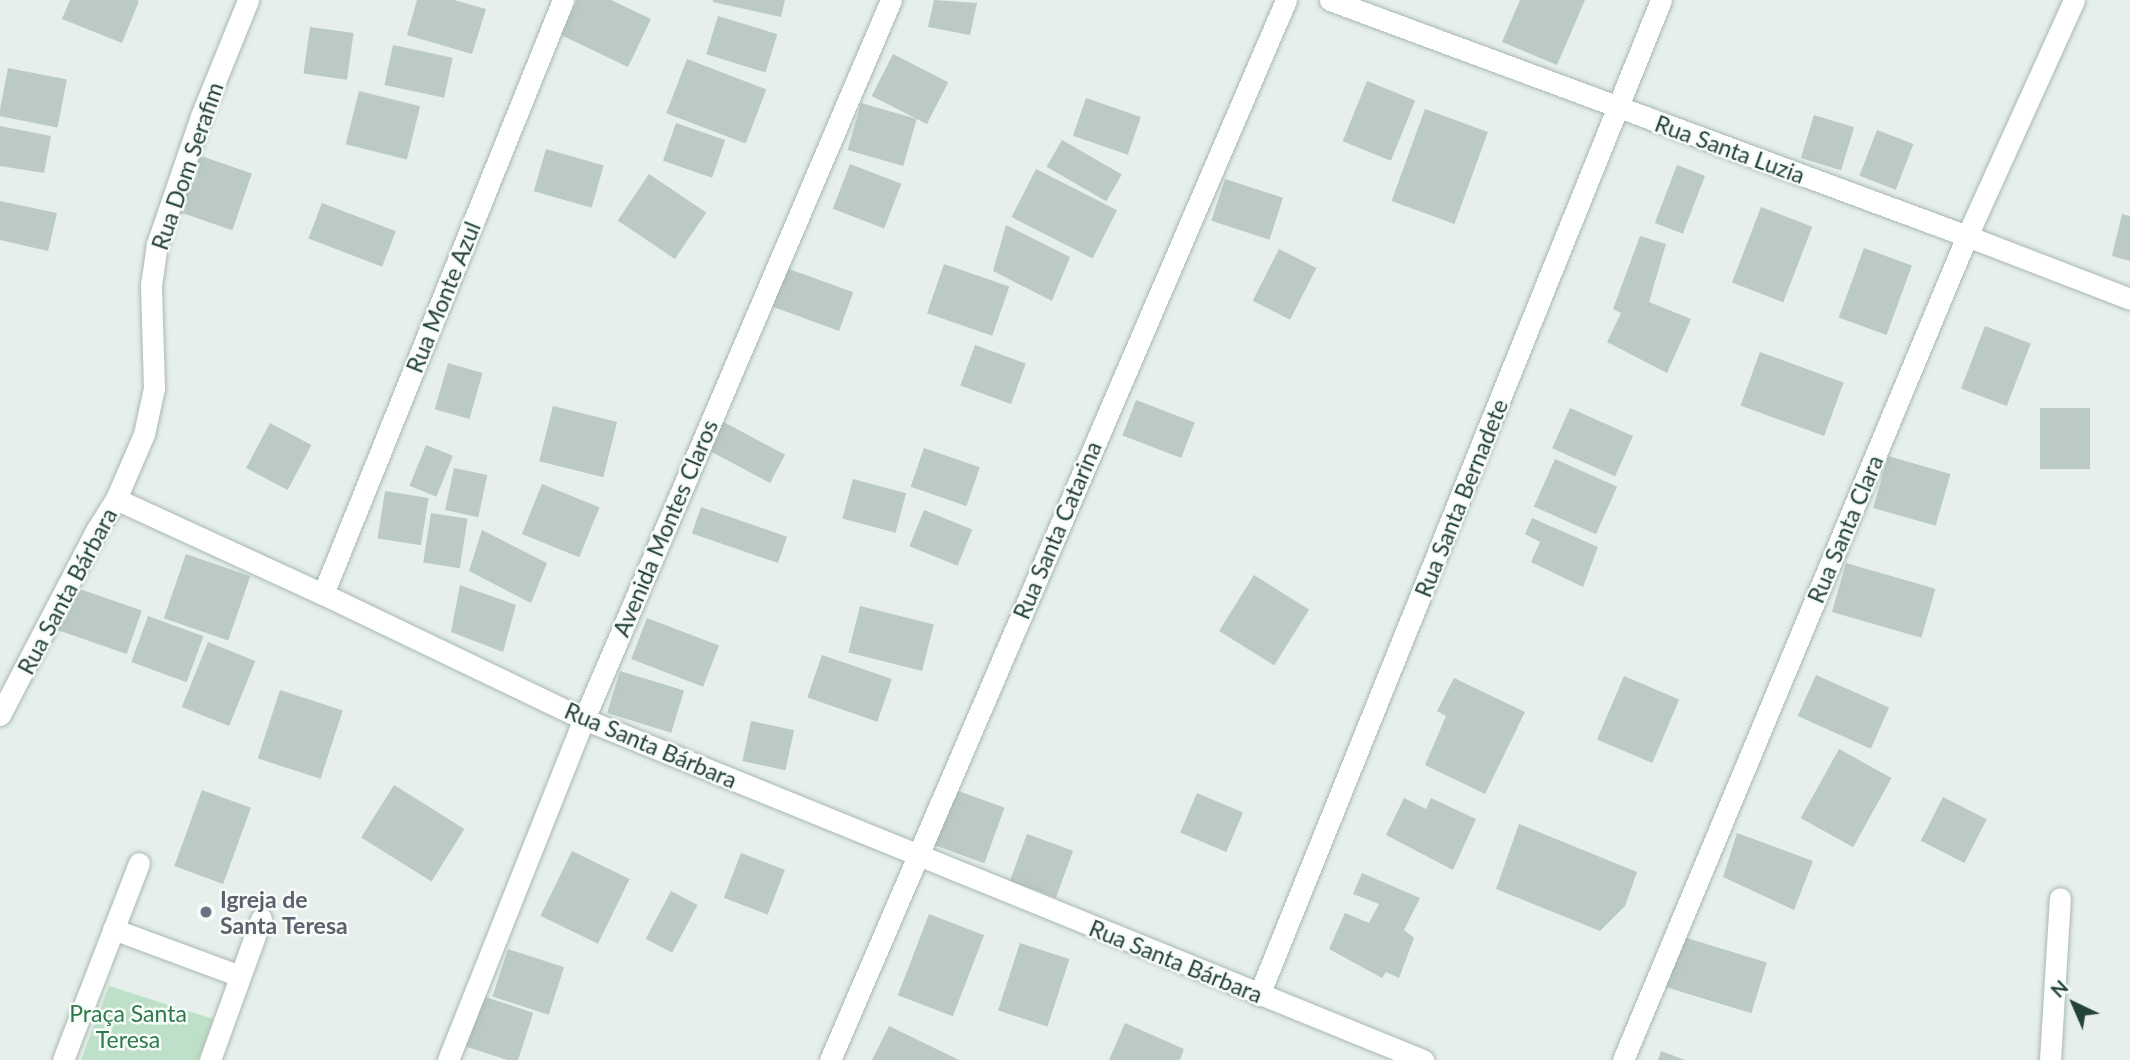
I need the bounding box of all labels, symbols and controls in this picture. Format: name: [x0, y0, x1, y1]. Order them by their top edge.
street label: Rua Dom Serafim: [145, 79, 229, 253]
street label: Rua Santa Luzia: [1651, 109, 1809, 189]
street label: Rua Monte Azul: [400, 217, 486, 377]
street label: Rua Santa Bernadete: [1409, 395, 1513, 601]
street label: Avenida Montes Claros: [607, 415, 723, 641]
street label: Rua Santa Catarina: [1007, 437, 1107, 623]
street label: Rua Santa Clara: [1801, 451, 1889, 607]
street label: Rua Santa Bárbara: [12, 503, 122, 679]
street label: Rua Santa Bárbara: [561, 696, 741, 794]
place label: Igreja de Santa Teresa: [220, 885, 348, 939]
marker: Igreja de Santa Teresa: [198, 904, 214, 920]
street label: Rua Santa Bárbara: [1085, 914, 1267, 1008]
north arrow: [2039, 969, 2109, 1039]
text: N: [2046, 975, 2072, 1002]
park label: Praça Santa Teresa: [69, 999, 187, 1053]

